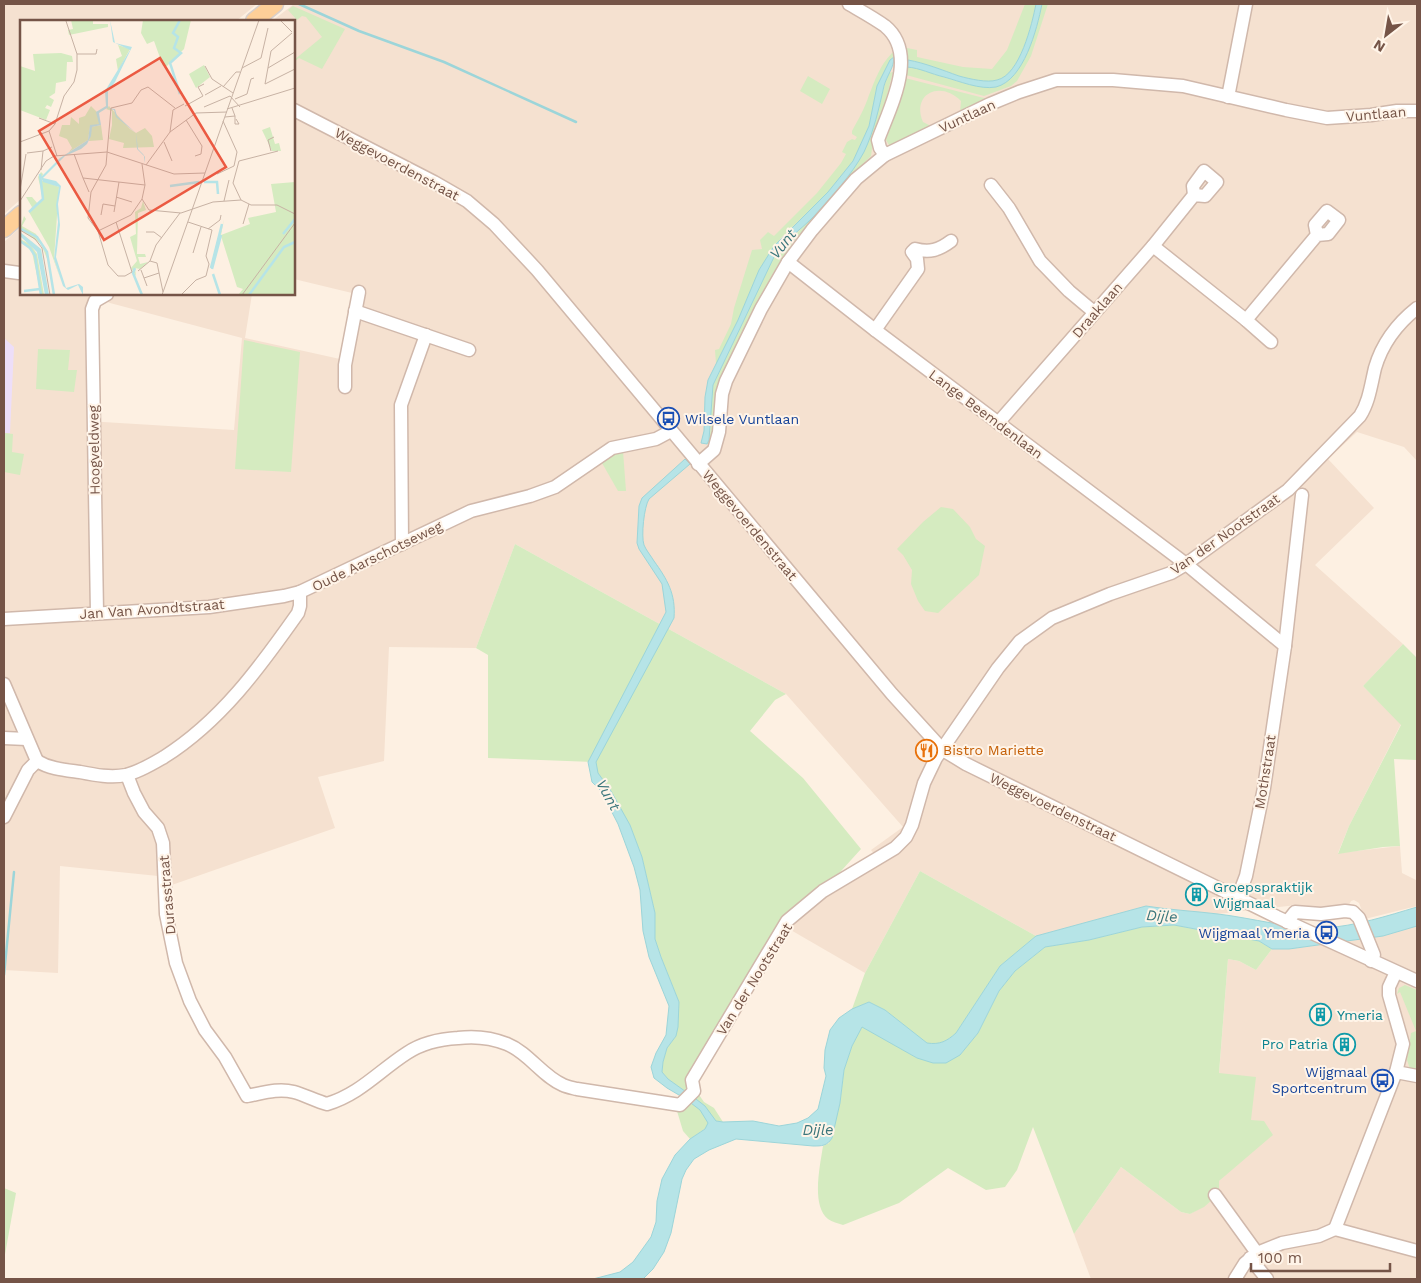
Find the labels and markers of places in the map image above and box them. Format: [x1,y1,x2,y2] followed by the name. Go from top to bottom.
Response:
[657,407,681,431] bus stop icon: Wilsele Vuntlaan
[685,411,799,427] place label: Wilsele Vuntlaan
[915,738,939,762] restaurant icon: Bistro Mariette
[943,742,1044,758] place label: Bistro Mariette
[1213,879,1313,911] place label: Groepspraktijk Wijgmaal
[1185,883,1209,907] building icon: Groepspraktijk Wijgmaal
[1314,921,1338,945] bus stop icon: Wijgmaal Ymeria
[1198,925,1310,941] place label: Wijgmaal Ymeria
[1309,1003,1333,1027] building icon: Ymeria
[1337,1007,1383,1023] place label: Ymeria
[1332,1032,1356,1056] building icon: Pro Patria
[1261,1036,1328,1052] place label: Pro Patria
[1272,1064,1368,1096] place label: Wijgmaal Sportcentrum
[1371,1068,1395,1092] bus stop icon: Wijgmaal Sportcentrum

